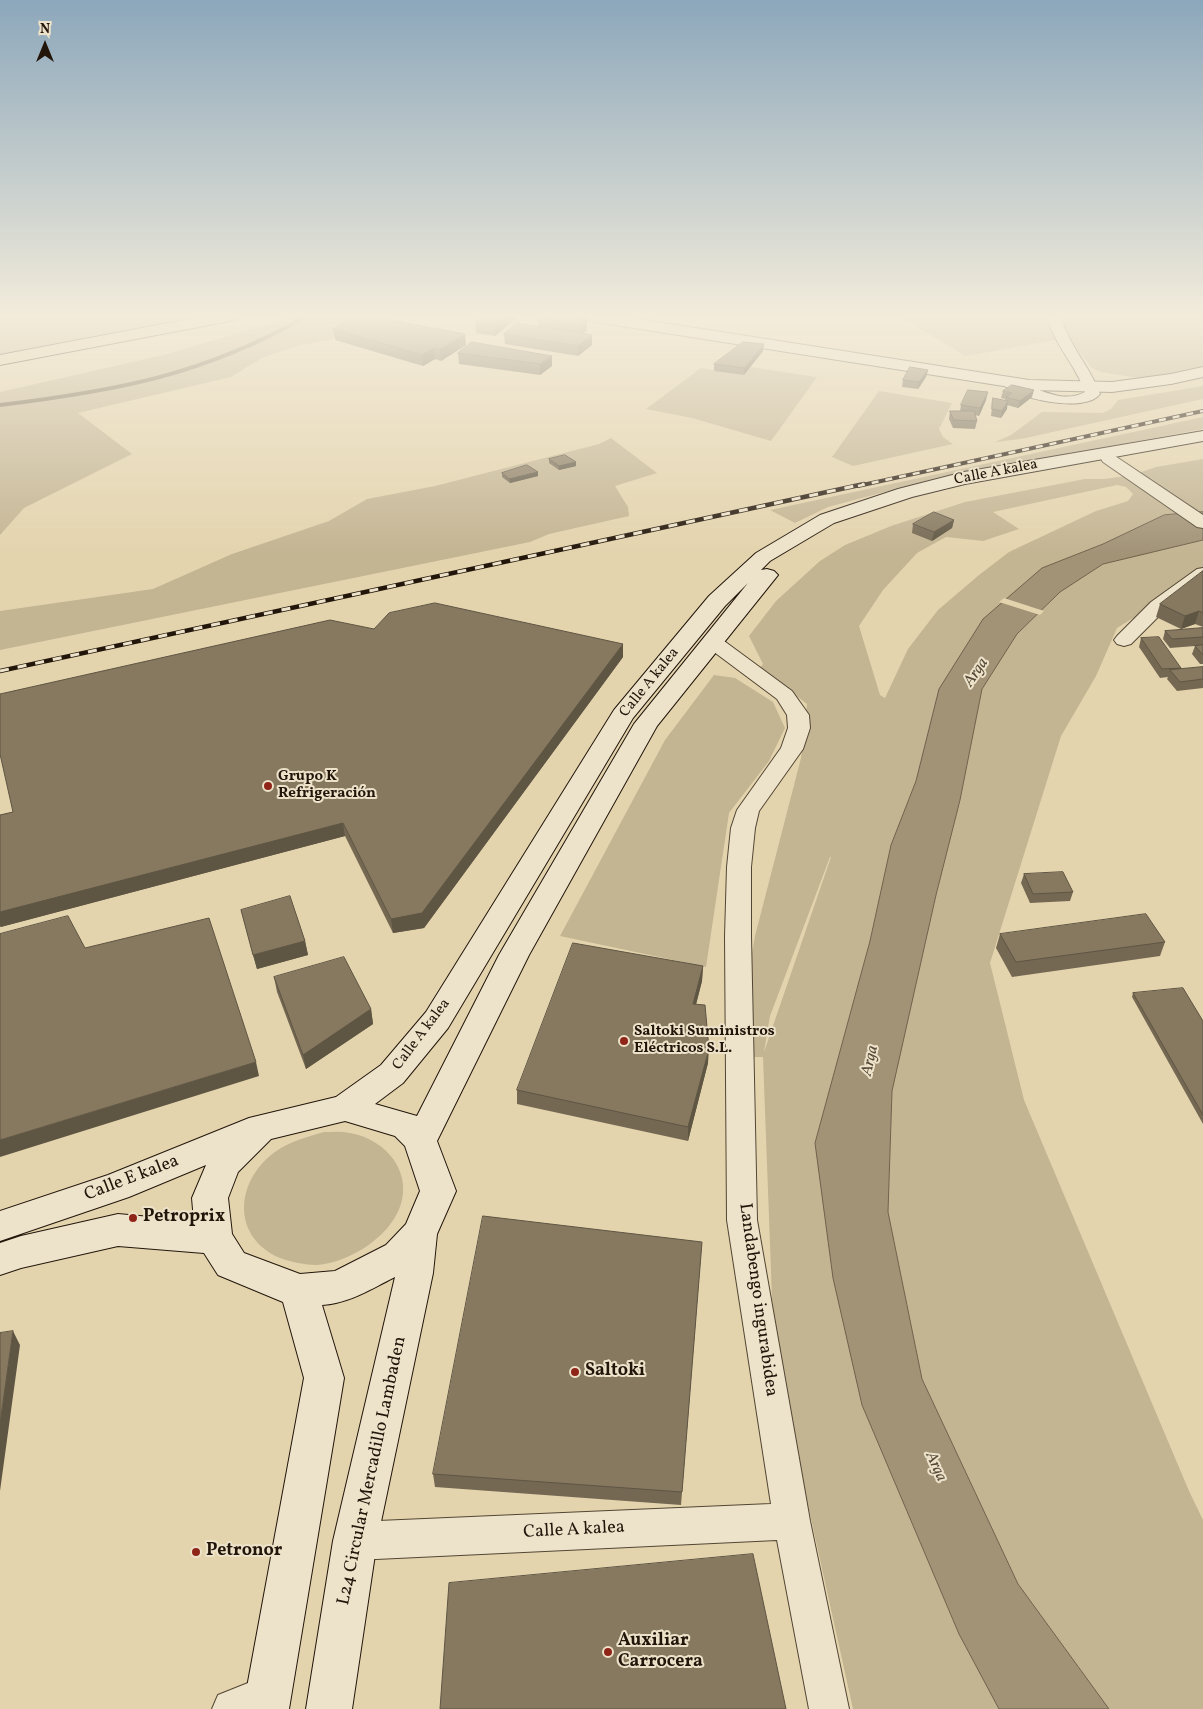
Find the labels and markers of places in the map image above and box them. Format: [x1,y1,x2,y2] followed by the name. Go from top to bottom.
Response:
[278,768,376,803] place label: Grupo K Refrigeración
[262,780,274,792] marker: Grupo K Refrigeración
[634,1023,775,1058] place label: Saltoki Suministros Eléctricos S.L.
[618,1035,630,1047] marker: Saltoki Suministros Eléctricos S.L.
[143,1207,225,1229] place label: Petroprix
[127,1212,139,1224] marker: Petroprix
[585,1361,645,1383] place label: Saltoki
[569,1366,581,1378] marker: Saltoki
[206,1541,282,1563] place label: Petronor
[190,1546,202,1558] marker: Petronor
[618,1631,703,1674] place label: Auxiliar Carrocera
[602,1646,614,1658] marker: Auxiliar Carrocera

